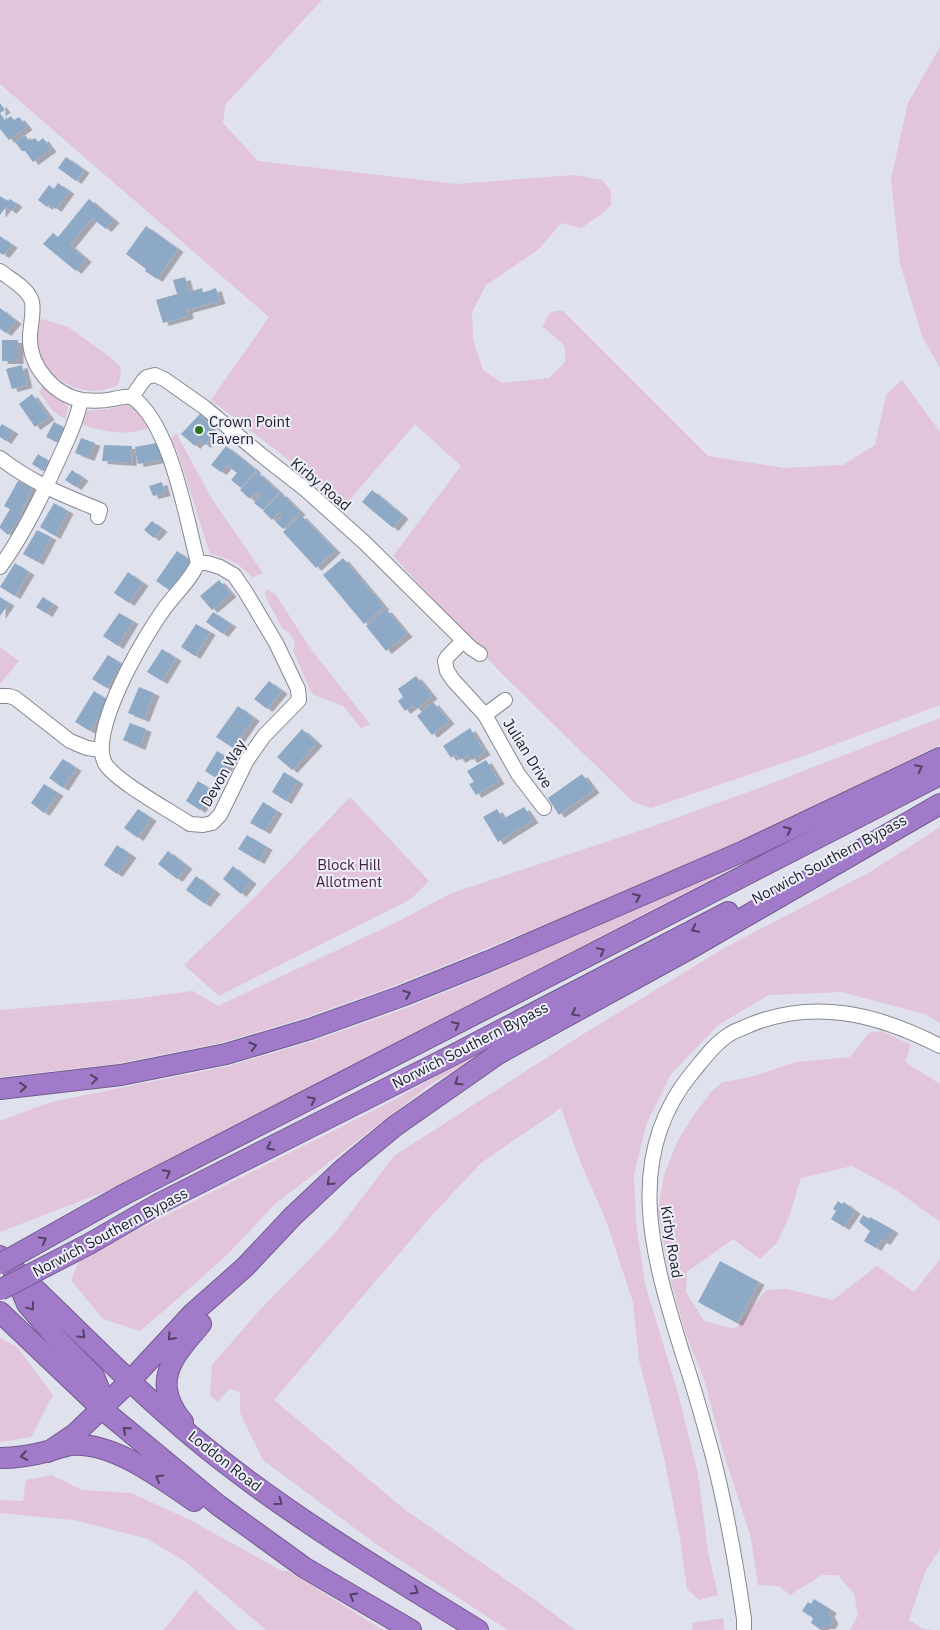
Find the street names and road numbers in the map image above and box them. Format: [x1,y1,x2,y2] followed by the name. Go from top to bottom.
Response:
[287,453,355,515] street label: Kirby Road
[499,715,557,791] street label: Julian Drive
[196,736,250,810] street label: Devon Way
[748,810,910,908] street label: Norwich Southern Bypass
[389,997,551,1093] street label: Norwich Southern Bypass
[29,1183,191,1281] street label: Norwich Southern Bypass
[657,1205,687,1279] street label: Kirby Road
[184,1426,266,1496] street label: Loddon Road

